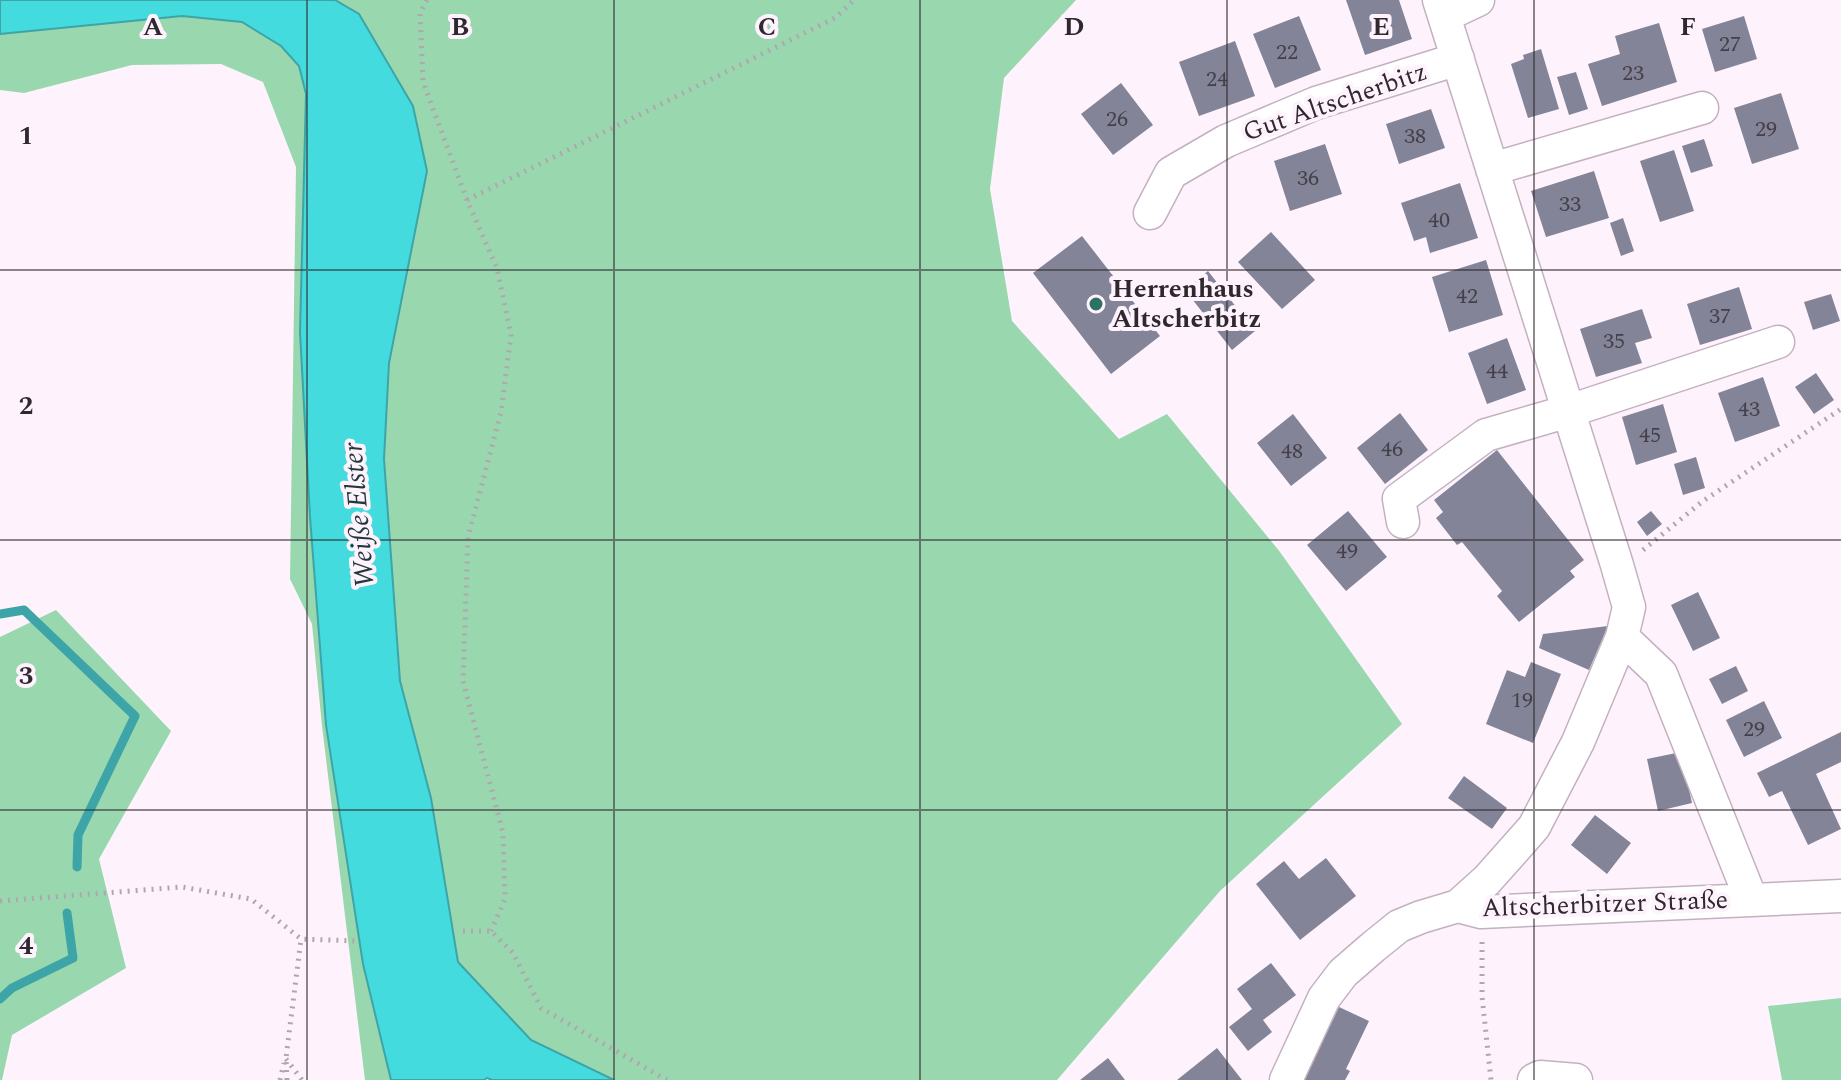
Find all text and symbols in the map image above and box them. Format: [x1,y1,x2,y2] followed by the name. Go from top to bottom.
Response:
[143,7,163,47] text: A
[451,7,469,47] text: B
[758,7,776,47] text: C
[1064,7,1084,47] text: D
[1372,7,1390,47] text: E
[1680,7,1696,47] text: F
[1719,28,1741,61] house number: 27
[1276,36,1298,69] house number: 22
[1237,52,1433,152] street label: Gut Altscherbitz
[1622,57,1644,90] house number: 23
[1206,63,1228,96] house number: 24
[1106,103,1128,136] house number: 26
[1755,113,1777,146] house number: 29
[19,116,33,156] text: 1
[1404,120,1426,153] house number: 38
[1297,162,1319,195] house number: 36
[1559,188,1581,221] house number: 33
[1428,204,1450,237] house number: 40
[1112,269,1261,339] place label: Herrenhaus Altscherbitz
[1456,280,1478,313] house number: 42
[1087,295,1105,313] marker: Herrenhaus Altscherbitz
[1709,300,1731,333] house number: 37
[1603,325,1625,358] house number: 35
[1486,355,1508,388] house number: 44
[19,386,33,426] text: 2
[1738,393,1760,426] house number: 43
[1639,419,1661,452] house number: 45
[1381,433,1403,466] house number: 46
[1281,435,1303,468] house number: 48
[331,440,387,589] water label: Weiße Elster
[1336,535,1358,568] house number: 49
[19,656,33,696] text: 3
[1511,684,1533,717] house number: 19
[1743,713,1765,746] house number: 29
[1481,880,1729,928] street label: Altscherbitzer Straße
[19,926,34,966] text: 4

